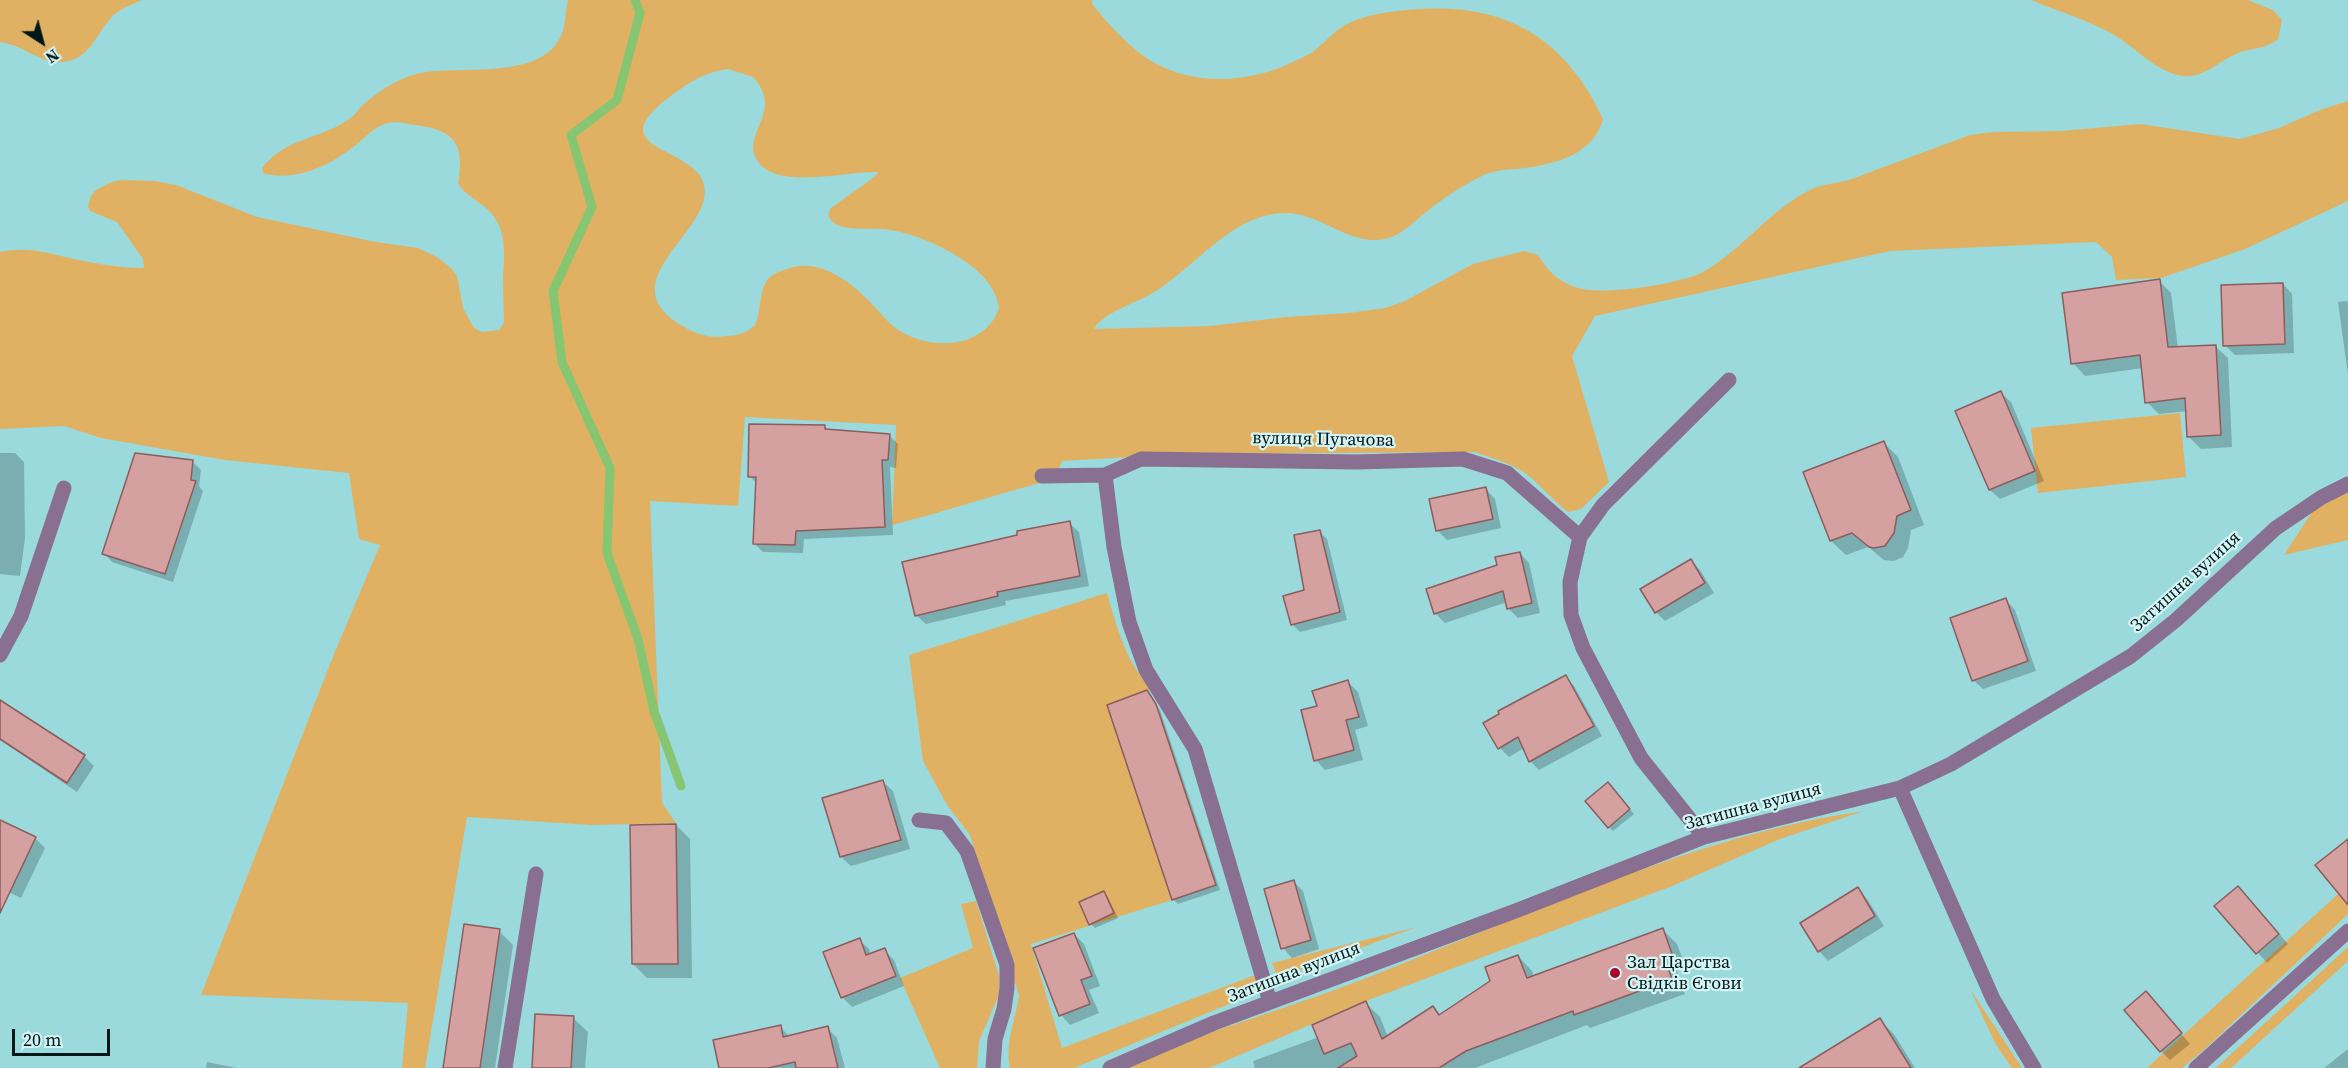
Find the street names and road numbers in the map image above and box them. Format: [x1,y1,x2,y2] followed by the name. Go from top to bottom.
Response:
[1252,428,1394,452] street label: вулиця Пугачова
[2127,527,2245,637] street label: Затишна вулиця
[1682,778,1824,836] street label: Затишна вулиця
[1225,938,1363,1008] street label: Затишна вулиця

